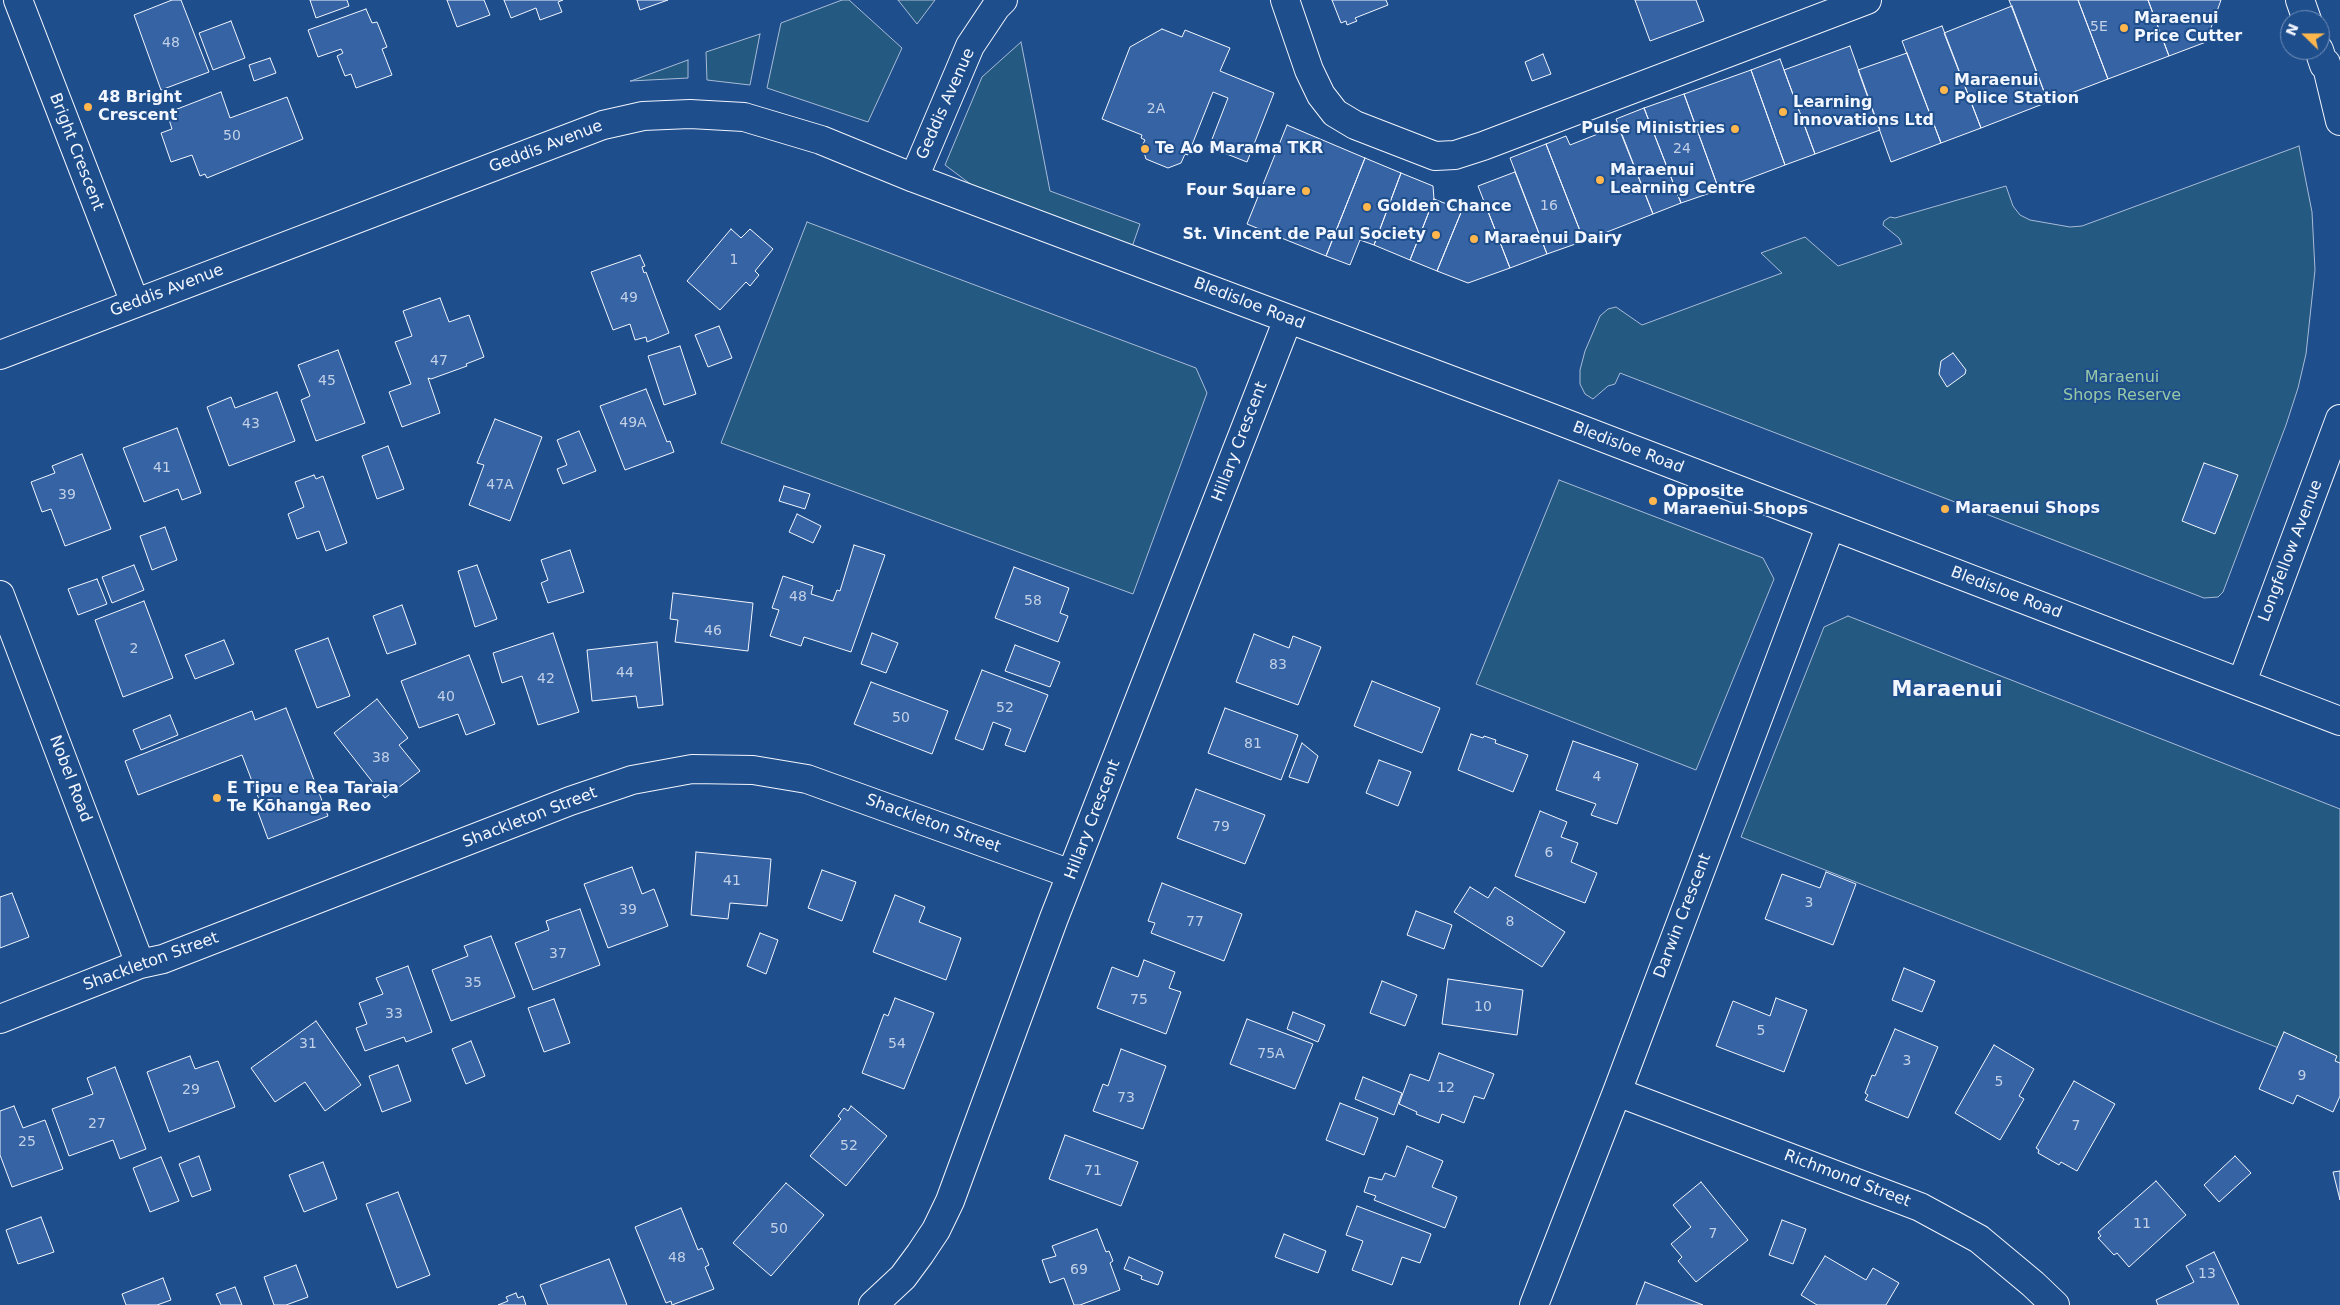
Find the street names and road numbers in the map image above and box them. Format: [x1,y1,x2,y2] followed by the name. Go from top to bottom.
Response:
[913,45,979,163] street label: Geddis Avenue
[45,91,107,213] street label: Bright Crescent
[487,117,605,177] street label: Geddis Avenue
[108,261,226,321] street label: Geddis Avenue
[1191,274,1307,334] street label: Bledisloe Road
[1208,379,1272,505] street label: Hillary Crescent
[1570,418,1686,478] street label: Bledisloe Road
[2255,477,2327,625] street label: Longfellow Avenue
[1948,563,2064,623] street label: Bledisloe Road
[45,733,95,825] street label: Nobel Road
[1061,757,1125,883] street label: Hillary Crescent
[460,784,600,852] street label: Shackleton Street
[863,791,1003,857] street label: Shackleton Street
[1650,851,1716,981] street label: Darwin Crescent
[81,929,221,995] street label: Shackleton Street
[1781,1146,1913,1212] street label: Richmond Street

